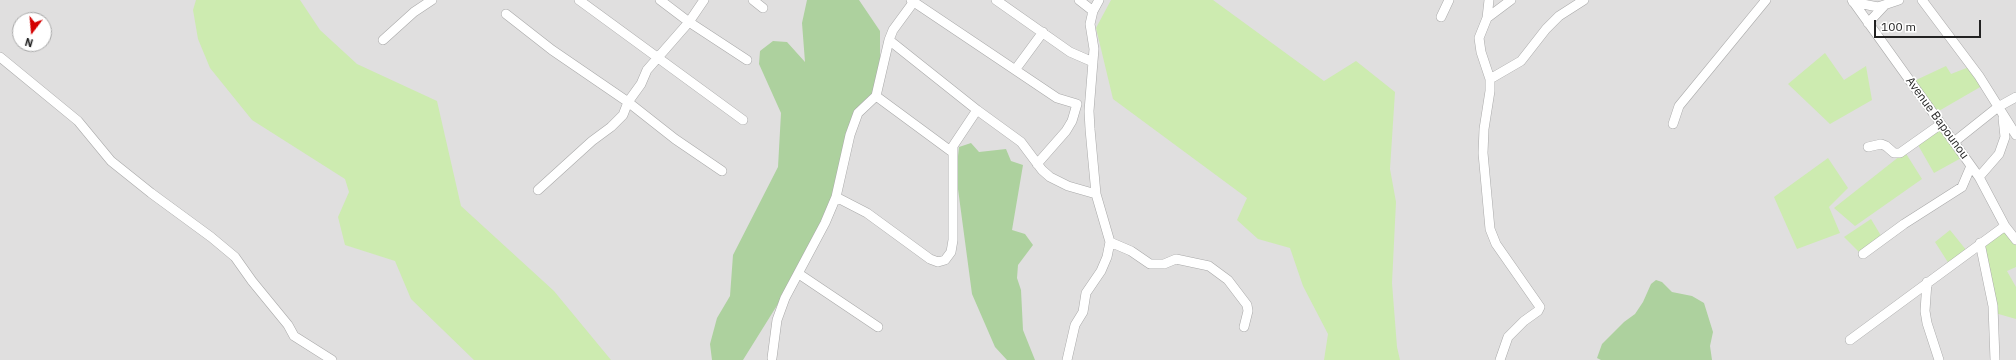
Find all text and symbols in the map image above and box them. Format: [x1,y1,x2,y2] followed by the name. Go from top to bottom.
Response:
[12,12,52,52] north arrow
[1876,12,1983,38] scale bar
[1881,19,1916,34] text: 100 m
[23,35,35,50] text: N
[1902,74,1972,162] street label: Avenue Bapounou

